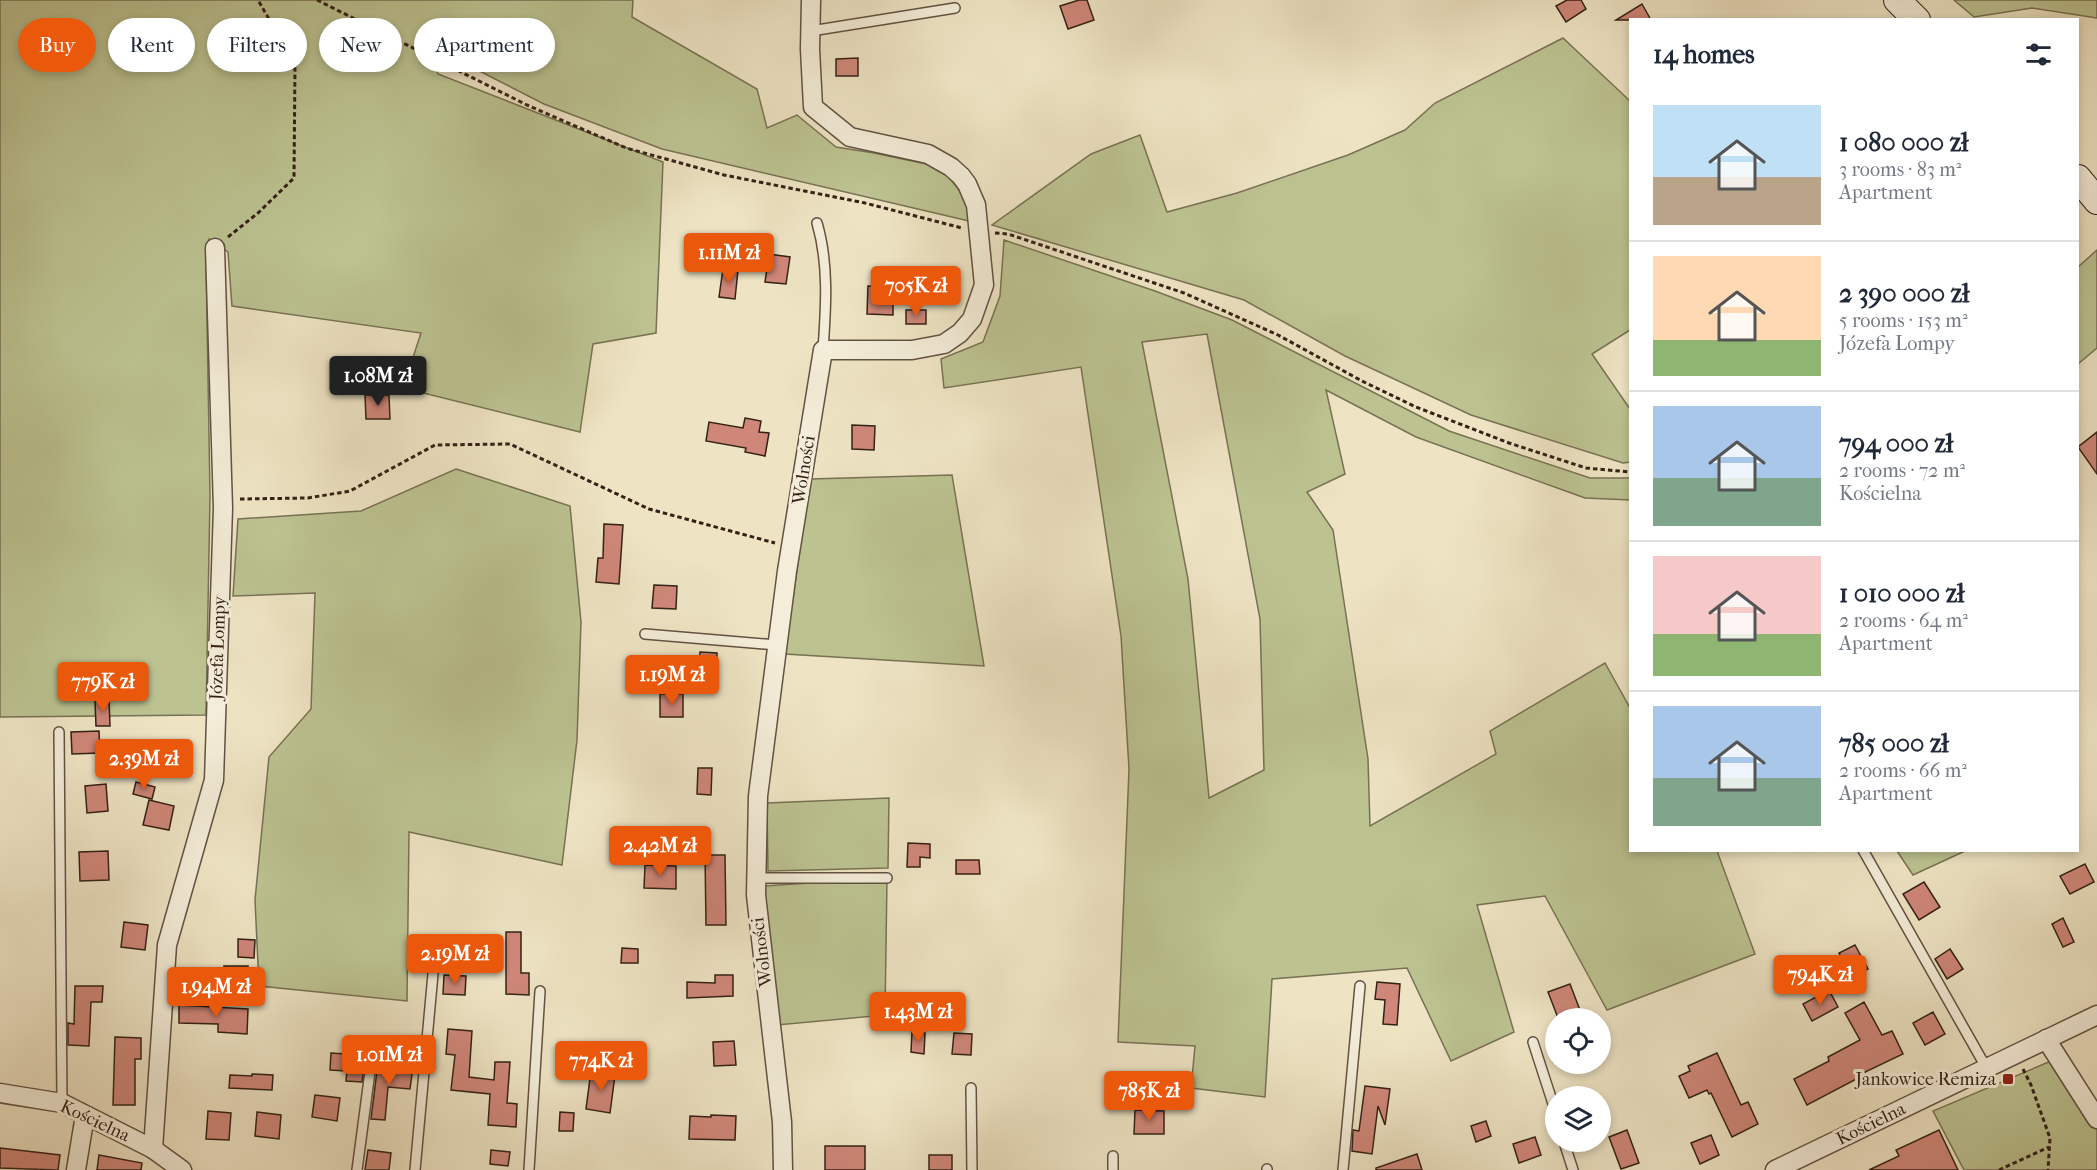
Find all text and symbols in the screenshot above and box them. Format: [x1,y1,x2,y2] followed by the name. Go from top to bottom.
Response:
[18,18,96,72] chip: Buy
[108,18,195,72] chip: Rent
[207,18,307,72] chip: Filters
[319,18,402,72] chip: New
[414,18,555,72] chip: Apartment
[2022,38,2055,71] icon: filters
[1653,39,1755,70] text: 14 homes
[1839,127,1969,158] text: 1 080 000 zł
[1701,129,1773,201] icon: home
[1839,158,1962,181] text: 3 rooms · 83 m²
[1839,181,1933,204] text: Apartment
[667,233,791,284] pin: 1.11M zł
[698,241,760,264] text: 1.11M zł
[861,266,971,317] pin: 705K zł
[885,274,947,297] text: 705K zł
[1839,278,1969,309] text: 2 390 000 zł
[1701,280,1773,352] icon: home
[1839,309,1968,332] text: 5 rooms · 153 m²
[1839,332,1955,355] text: Józefa Lompy
[316,356,440,407] pin: 1.08M zł
[343,364,413,387] text: 1.08M zł
[1839,428,1953,459] text: 794 000 zł
[1701,430,1773,502] icon: home
[788,433,820,507] street label: Wolności
[1839,459,1965,482] text: 2 rooms · 72 m²
[1839,482,1922,505] text: Kościelna
[1839,578,1964,609] text: 1 010 000 zł
[1701,580,1773,652] icon: home
[206,594,230,703] street label: Józefa Lompy
[1839,609,1968,632] text: 2 rooms · 64 m²
[1839,632,1933,655] text: Apartment
[610,655,734,706] pin: 1.19M zł
[48,662,158,713] pin: 779K zł
[639,663,705,686] text: 1.19M zł
[72,670,135,693] text: 779K zł
[1839,728,1949,759] text: 785 000 zł
[1701,730,1773,802] icon: home
[82,739,206,790] pin: 2.39M zł
[109,747,179,770] text: 2.39M zł
[1839,759,1967,782] text: 2 rooms · 66 m²
[1839,782,1933,805] text: Apartment
[598,826,722,877] pin: 2.42M zł
[623,834,697,857] text: 2.42M zł
[747,915,777,989] street label: Wolności
[393,934,517,985] pin: 2.19M zł
[421,942,489,965] text: 2.19M zł
[1765,955,1875,1006] pin: 794K zł
[1788,963,1852,986] text: 794K zł
[154,967,278,1018] pin: 1.94M zł
[181,975,251,998] text: 1.94M zł
[856,992,980,1043] pin: 1.43M zł
[884,1000,952,1023] text: 1.43M zł
[1545,1008,1611,1152] map controls
[1545,1008,1611,1074] button: locate
[327,1035,451,1086] pin: 1.01M zł
[546,1041,656,1092] pin: 774K zł
[356,1043,422,1066] text: 1.01M zł
[569,1049,633,1072] text: 774K zł
[1854,1069,1997,1090] place label: Jankowice Remiza
[1094,1071,1204,1122] pin: 785K zł
[2001,1072,2015,1086] marker: Jankowice Remiza
[1118,1079,1180,1102] text: 785K zł
[1545,1086,1611,1152] button: layers
[57,1096,134,1146] street label: Kościelna
[1833,1098,1910,1150] street label: Kościelna

